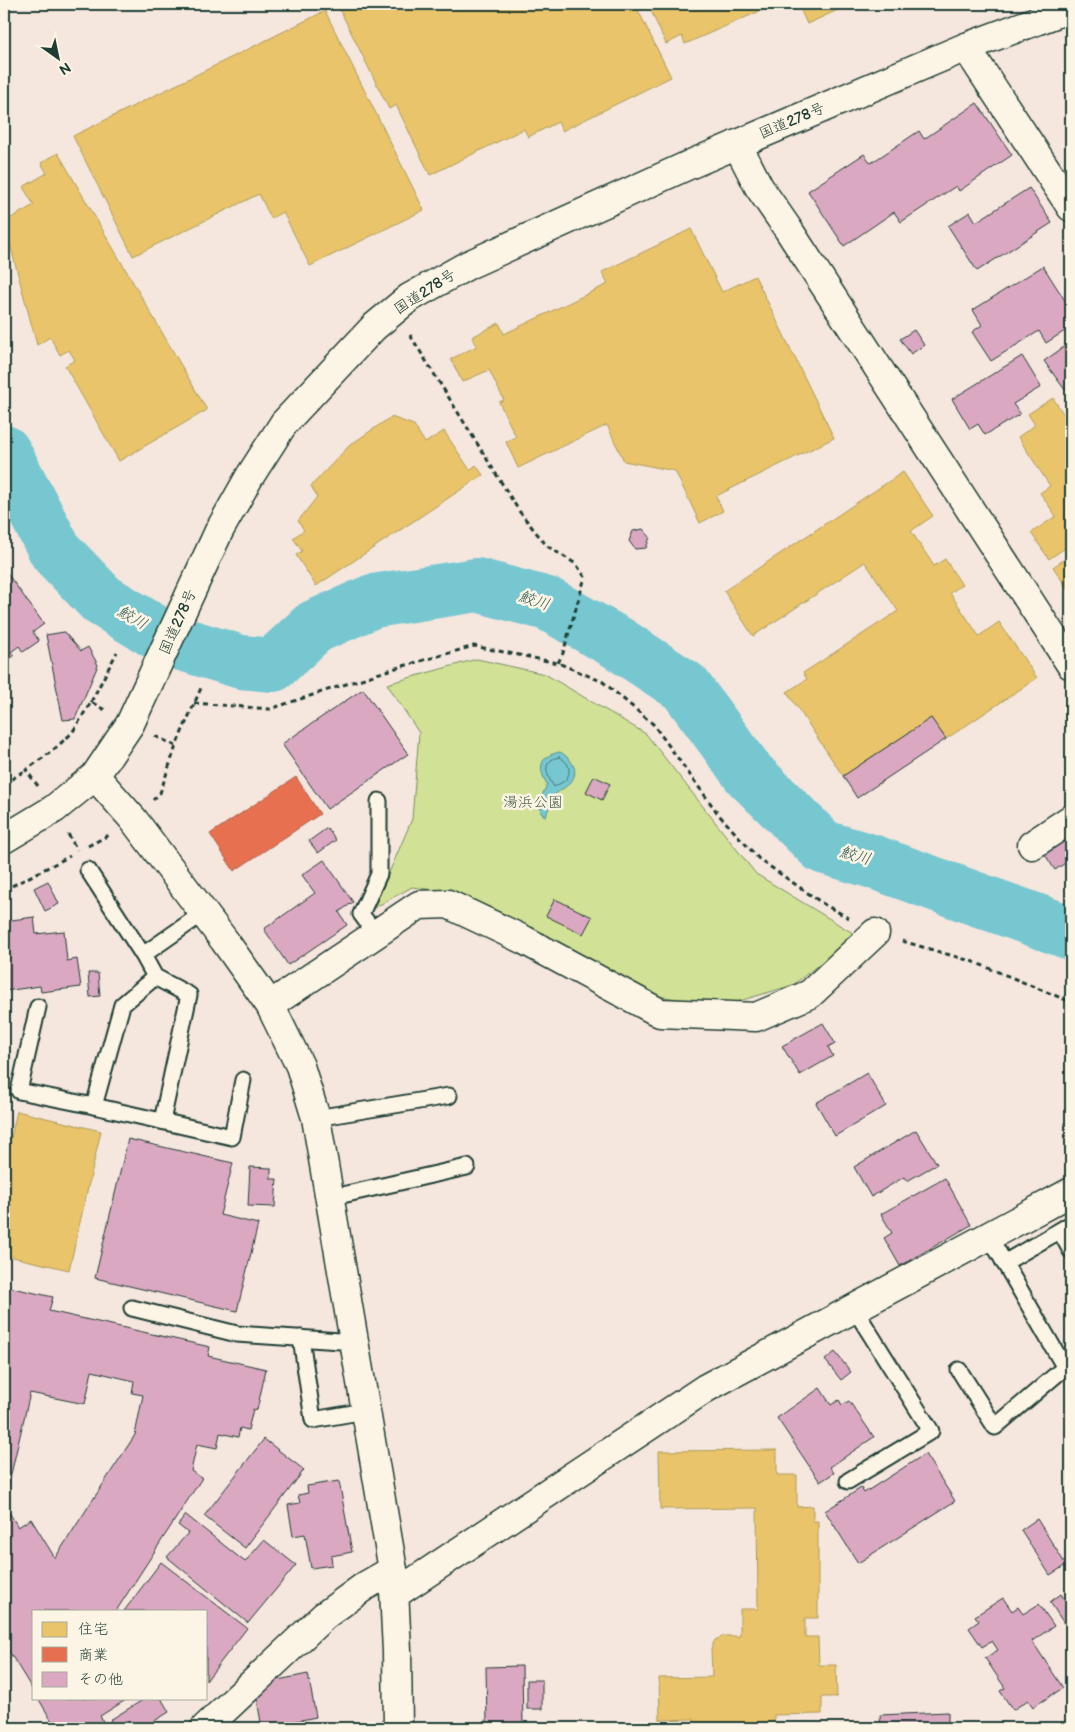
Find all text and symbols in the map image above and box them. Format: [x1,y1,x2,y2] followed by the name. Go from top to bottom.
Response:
[32,32,82,82] north arrow
[56,58,74,78] text: N
[756,99,828,143] street label: 国道278号
[390,265,460,319] street label: 国道278号
[155,586,201,658] street label: 国道278号
[516,587,552,615] water label: 鮫川
[113,602,151,634] water label: 鮫川
[503,793,563,812] park label: 湯浜公園
[837,842,873,870] water label: 鮫川
[32,1610,208,1700] legend
[78,1620,108,1639] text: 住宅
[78,1646,108,1665] text: 商業
[78,1670,123,1689] text: その他

